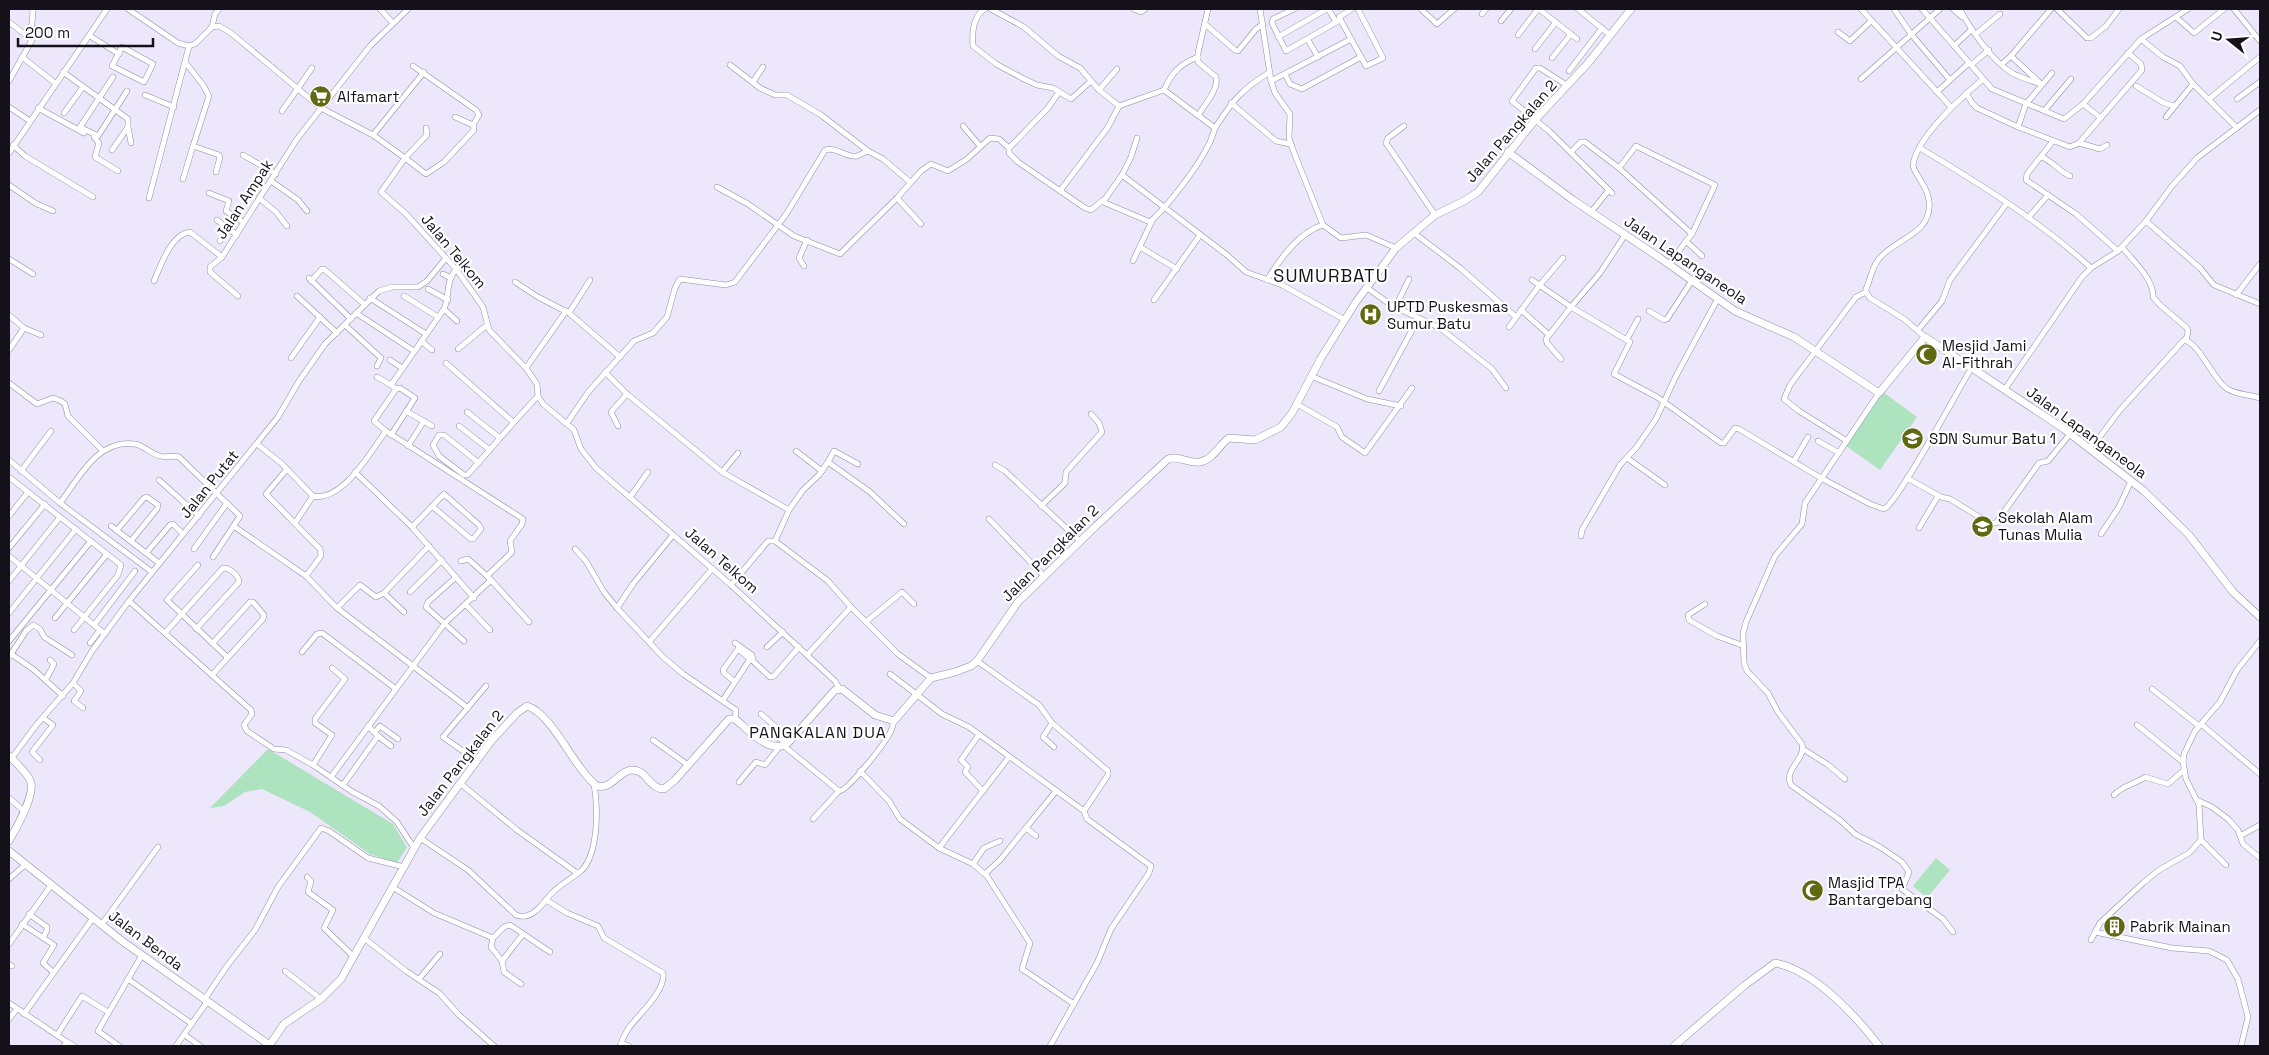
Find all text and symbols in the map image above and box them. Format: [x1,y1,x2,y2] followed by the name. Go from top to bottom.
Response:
[18,15,152,47] scale bar
[2204,15,2254,65] north arrow
[25,23,70,42] text: 200 m
[2207,29,2227,43] text: U
[1461,76,1561,186] street label: Jalan Pangkalan 2
[309,84,333,108] supermarket icon: Alfamart
[337,87,399,106] place label: Alfamart
[211,156,277,242] street label: Jalan Ampak
[417,210,491,292] street label: Jalan Telkom
[1621,212,1752,309] street label: Jalan Lapanganeola
[1273,264,1389,287] district label: SUMURBATU
[1387,297,1509,333] place label: UPTD Puskesmas Sumur Batu
[1359,303,1383,327] hospital icon: UPTD Puskesmas Sumur Batu
[1942,336,2026,372] place label: Mesjid Jami Al-Fithrah
[1914,342,1938,366] mosque icon: Mesjid Jami Al-Fithrah
[2023,382,2151,482] street label: Jalan Lapanganeola
[1901,426,1925,450] school or university icon: SDN Sumur Batu 1
[1929,429,2056,448] place label: SDN Sumur Batu 1
[176,446,242,522] street label: Jalan Putat
[997,500,1103,606] street label: Jalan Pangkalan 2
[1998,508,2093,544] place label: Sekolah Alam Tunas Mulia
[1970,514,1994,538] school or university icon: Sekolah Alam Tunas Mulia
[681,523,763,597] street label: Jalan Telkom
[413,706,507,820] street label: Jalan Pangkalan 2
[749,722,887,743] district label: PANGKALAN DUA
[1828,873,1932,909] place label: Masjid TPA Bantargebang
[1800,879,1824,903] mosque icon: Masjid TPA Bantargebang
[105,906,187,975] street label: Jalan Benda
[2102,914,2126,938] building icon: Pabrik Mainan
[2130,917,2231,936] place label: Pabrik Mainan

